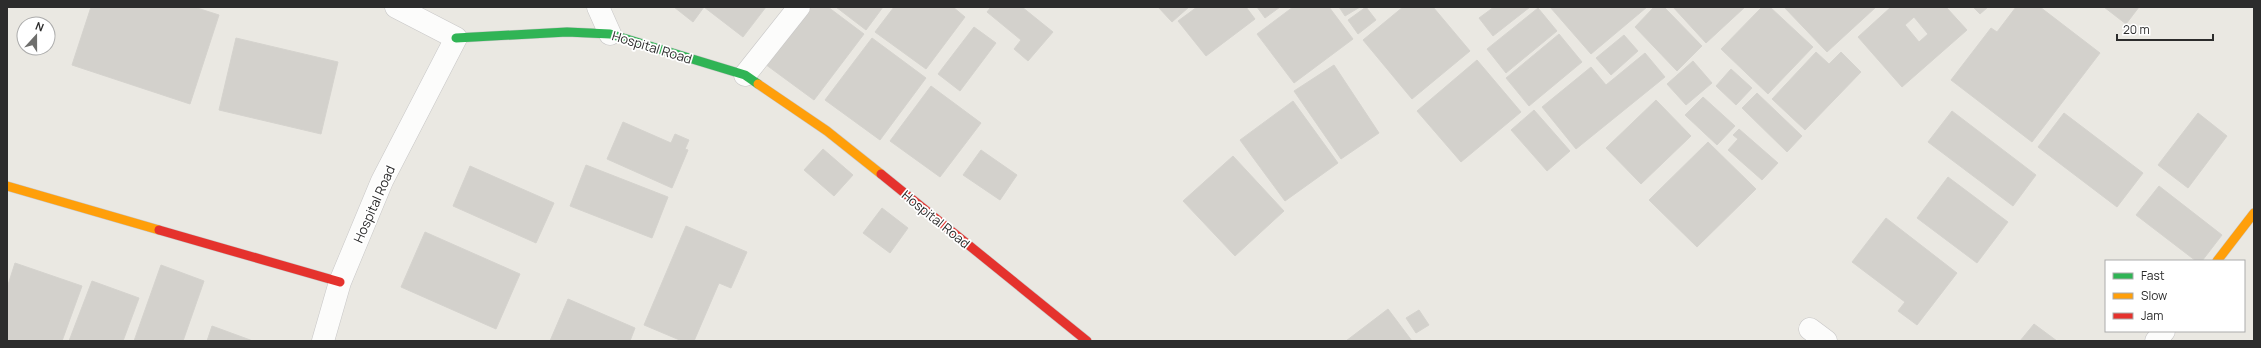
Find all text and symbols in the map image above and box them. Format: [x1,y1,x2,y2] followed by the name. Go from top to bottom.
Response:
[16,16,56,56] north arrow
[2117,16,2213,42] scale bar
[33,18,46,35] text: N
[2123,21,2150,38] text: 20 m
[610,26,694,68] street label: Hospital Road
[349,162,399,246] street label: Hospital Road
[898,186,974,252] street label: Hospital Road
[2105,260,2245,332] legend
[2141,267,2165,284] text: Fast
[2141,287,2167,304] text: Slow
[2141,307,2163,324] text: Jam

